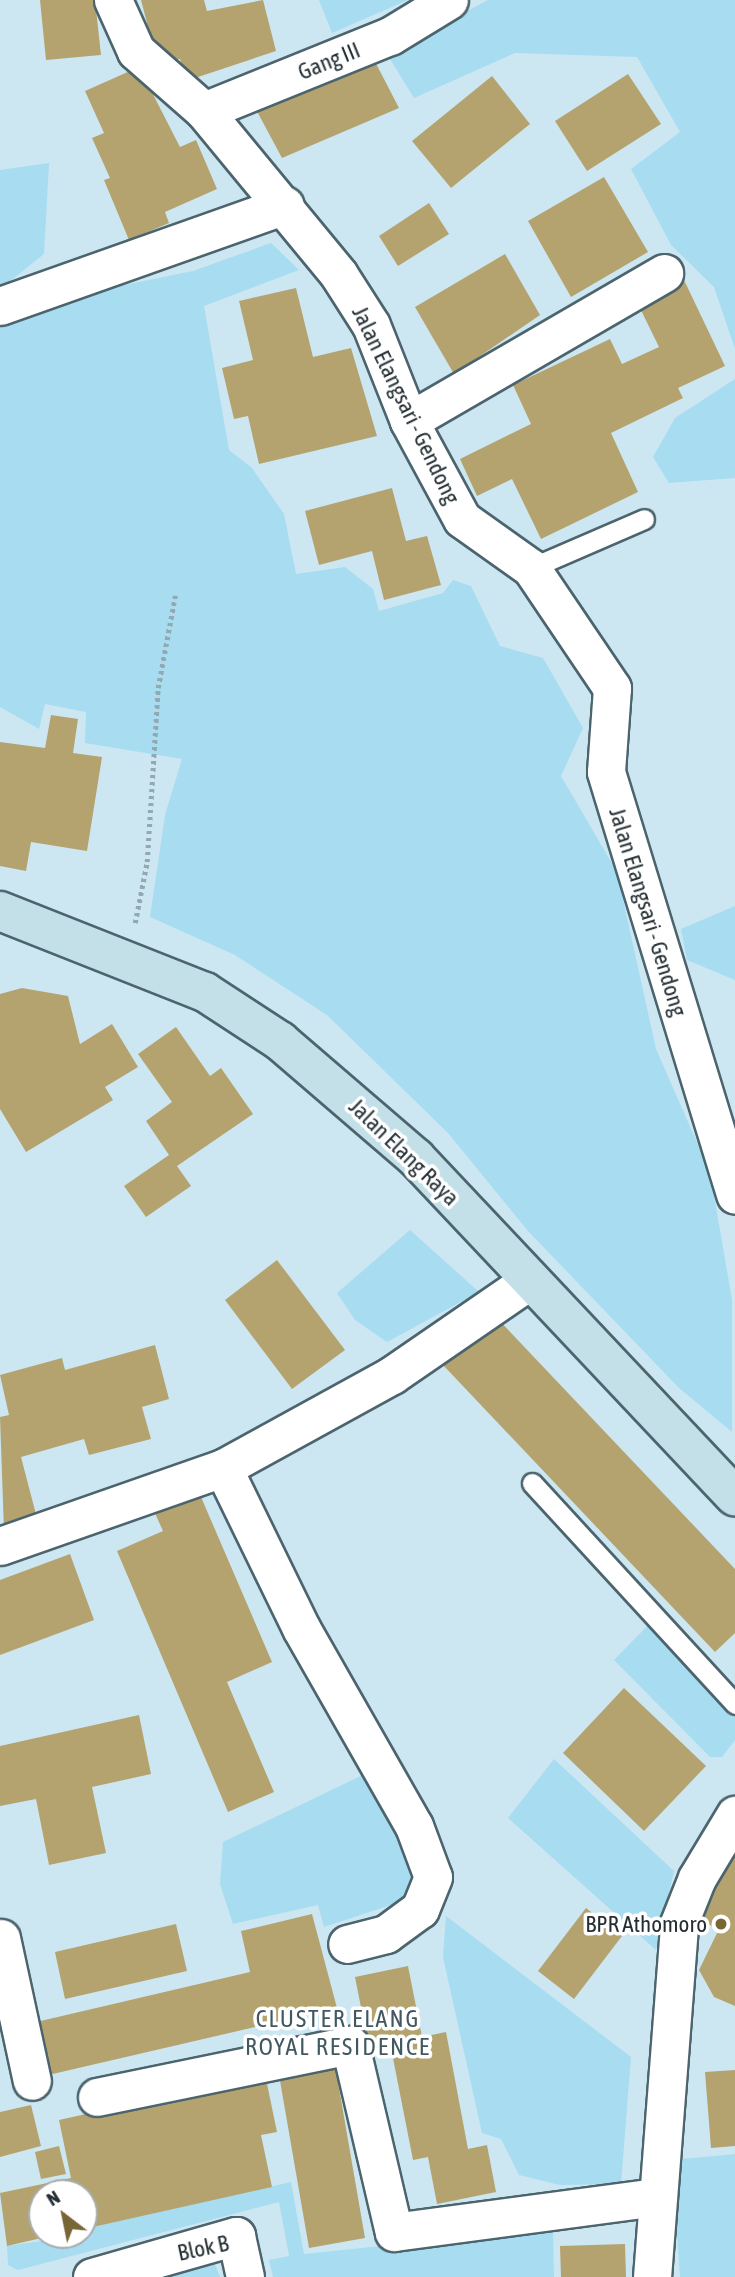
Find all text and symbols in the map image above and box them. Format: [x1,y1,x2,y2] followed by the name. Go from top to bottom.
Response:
[294,36,364,86] street label: Gang III
[346,302,466,508] street label: Jalan Elangsari - Gendong
[603,805,693,1019] street label: Jalan Elangsari - Gendong
[343,1093,465,1211] street label: Jalan Elang Raya
[585,1910,707,1938] place label: BPR Athomoro
[713,1916,729,1932] marker: BPR Athomoro
[247,2005,429,2061] district label: CLUSTER ELANG ROYAL RESIDENCE
[28,2179,98,2249] north arrow
[42,2186,64,2210] text: N
[175,2229,231,2267] street label: Blok B

